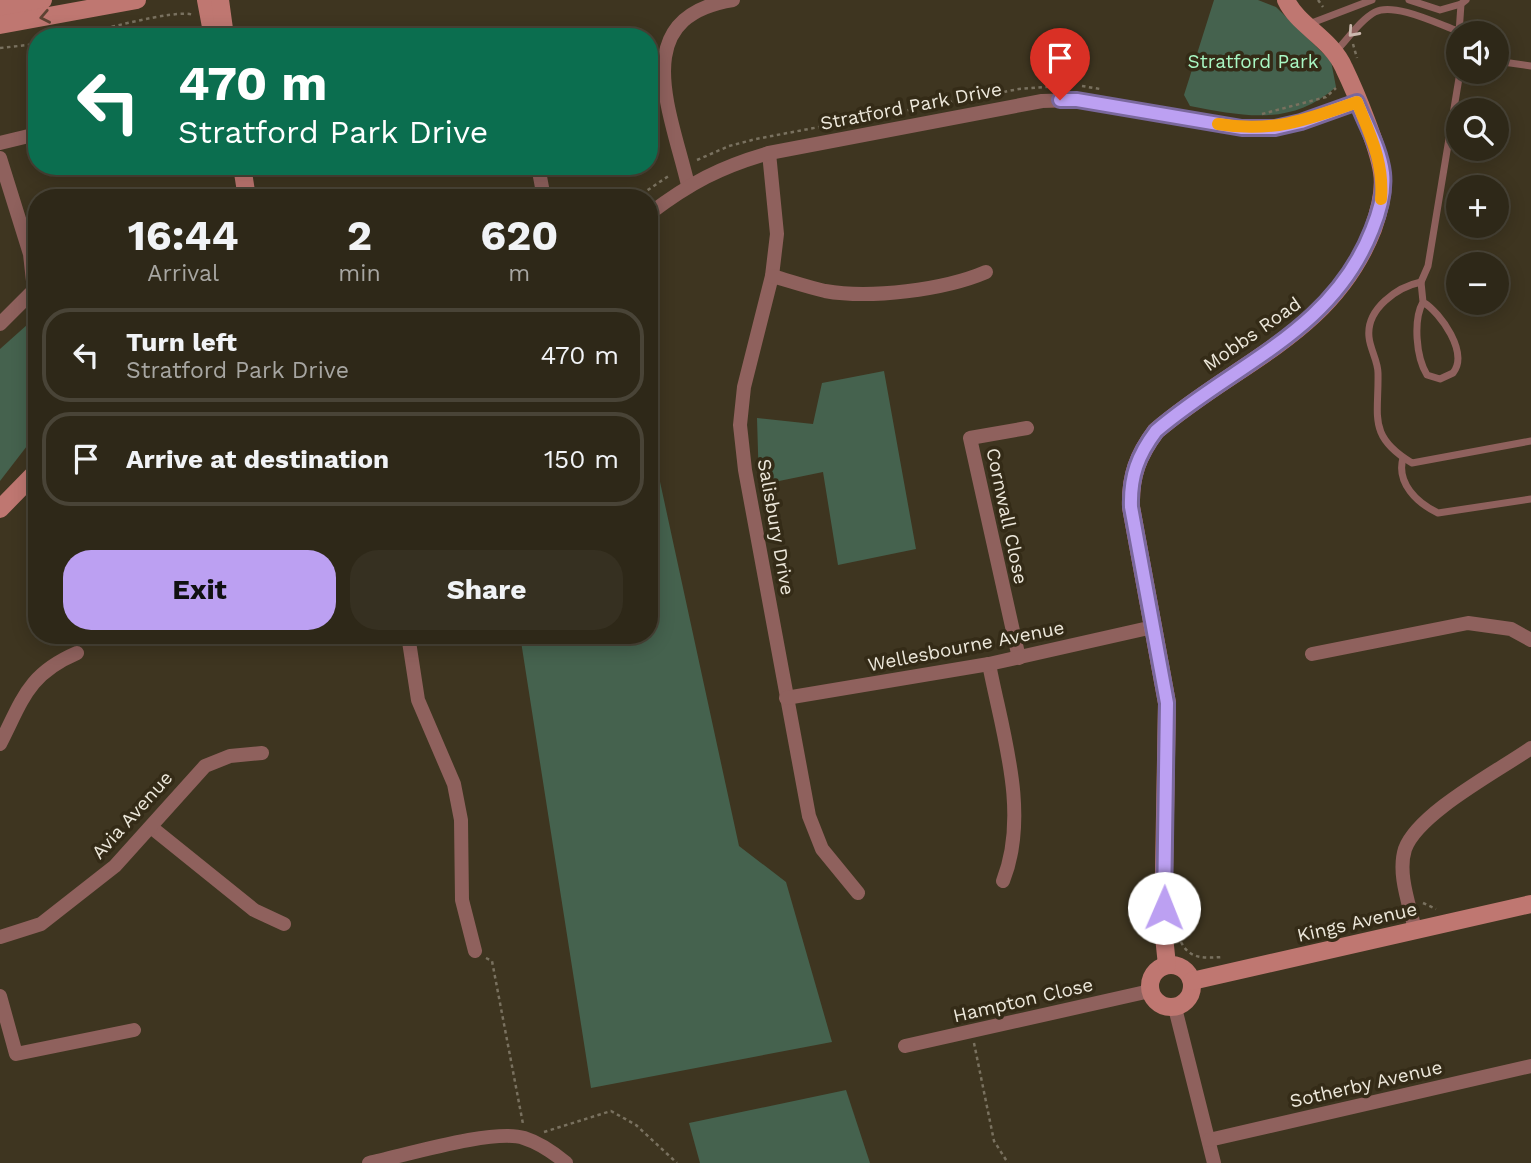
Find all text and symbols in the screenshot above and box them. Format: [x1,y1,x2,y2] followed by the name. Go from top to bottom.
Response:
[39,9,51,24] one-way arrow
[1446,21,1509,315] map controls
[1446,21,1509,84] button: sound
[1349,24,1362,37] one-way arrow
[1030,28,1090,100] pin
[1041,39,1079,77] icon: arrive
[1188,50,1319,73] park label: Stratford Park
[178,54,327,112] text: 470 m
[63,56,154,147] icon: left
[818,77,1004,135] street label: Stratford Park Drive
[1446,98,1509,161] button: search
[178,113,488,151] text: Stratford Park Drive
[1446,175,1509,238] button: +
[128,211,239,260] text: 16:44
[347,211,372,260] text: 2
[480,211,558,260] text: 620
[1446,252,1509,315] button: −
[147,260,219,287] text: Arrival
[338,260,381,287] text: min
[508,260,530,287] text: m
[1199,292,1305,376] street label: Mobbs Road
[126,327,237,357] text: Turn left
[67,336,105,374] icon: left
[541,340,619,370] text: 470 m
[126,357,349,384] text: Stratford Park Drive
[67,440,105,478] icon: arrive
[126,444,389,474] text: Arrive at destination
[544,444,619,474] text: 150 m
[981,446,1033,586] street label: Cornwall Close
[753,457,799,597] street label: Salisbury Drive
[63,550,336,630] button: Exit
[350,550,623,630] button: Share
[866,616,1066,676] street label: Wellesbourne Avenue
[87,766,177,864] street label: Avia Avenue
[1127,871,1201,945] position arrow
[1295,897,1419,947] street label: Kings Avenue
[951,973,1095,1027] street label: Hampton Close
[1288,1055,1444,1113] street label: Sotherby Avenue

